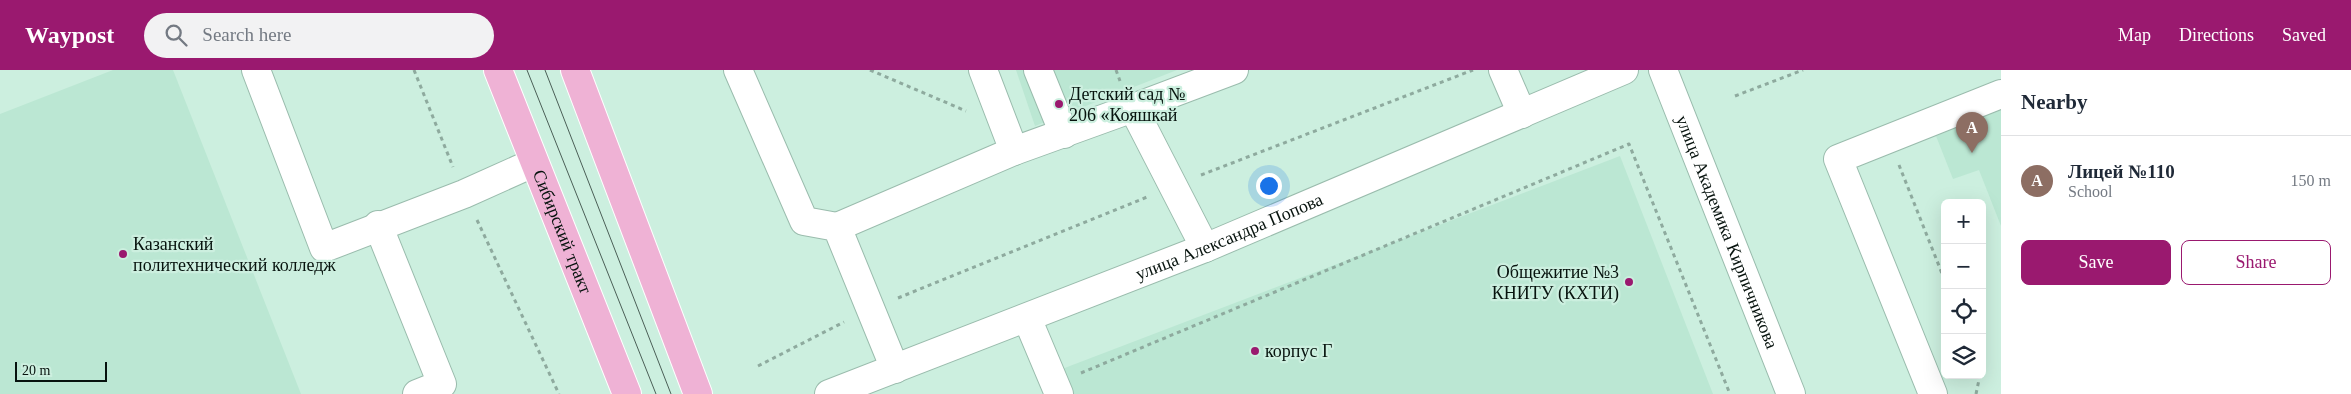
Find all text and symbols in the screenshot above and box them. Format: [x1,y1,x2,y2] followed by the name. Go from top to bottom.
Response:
[144,13,494,58] search box
[162,21,190,49] icon: search
[25,22,114,48] text: Waypost
[202,24,292,45] text: Search here
[2118,25,2151,45] text: Map
[2179,25,2254,45] text: Directions
[2282,25,2326,45] text: Saved
[1069,84,1185,125] place label: Детский сад № 206 «Кояшкай
[2021,90,2088,114] text: Nearby
[1053,98,1065,110] marker: Детский сад № 206 «Кояшкай
[1672,112,1782,351] street label: улица Академика Кирпичникова
[1956,112,1988,153] pin: A
[2068,161,2175,182] text: Лицей №110
[529,167,596,297] street label: Сибирский тракт
[2031,172,2043,189] text: A
[2291,172,2331,189] text: 150 m
[1256,173,1282,199] your location
[2068,183,2112,200] text: School
[1133,189,1326,284] street label: улица Александра Попова
[1941,199,1986,379] map controls
[1941,199,1986,244] button: +
[133,234,336,275] place label: Казанский политехнический колледж
[2021,240,2171,285] button: Save
[2181,240,2331,285] button: Share
[1941,244,1986,289] button: −
[117,248,129,260] marker: Казанский политехнический колледж
[1492,262,1619,304] place label: Общежитие №3 КНИТУ (КХТИ)
[1623,276,1635,288] marker: Общежитие №3 КНИТУ (КХТИ)
[1941,289,1986,334] button: locate
[1941,334,1986,379] button: layers
[1265,341,1332,361] place label: корпус Г
[1249,345,1261,357] marker: корпус Г
[15,359,108,382] scale bar
[22,363,50,378] text: 20 m

